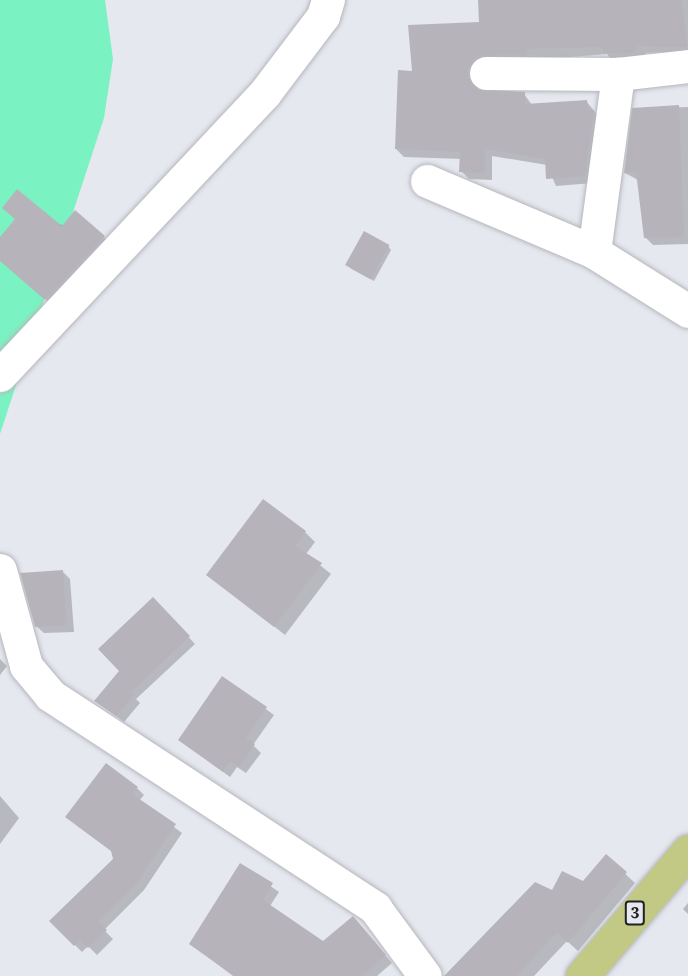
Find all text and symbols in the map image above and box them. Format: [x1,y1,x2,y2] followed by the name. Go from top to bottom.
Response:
[624,901,646,925] road number: 3

